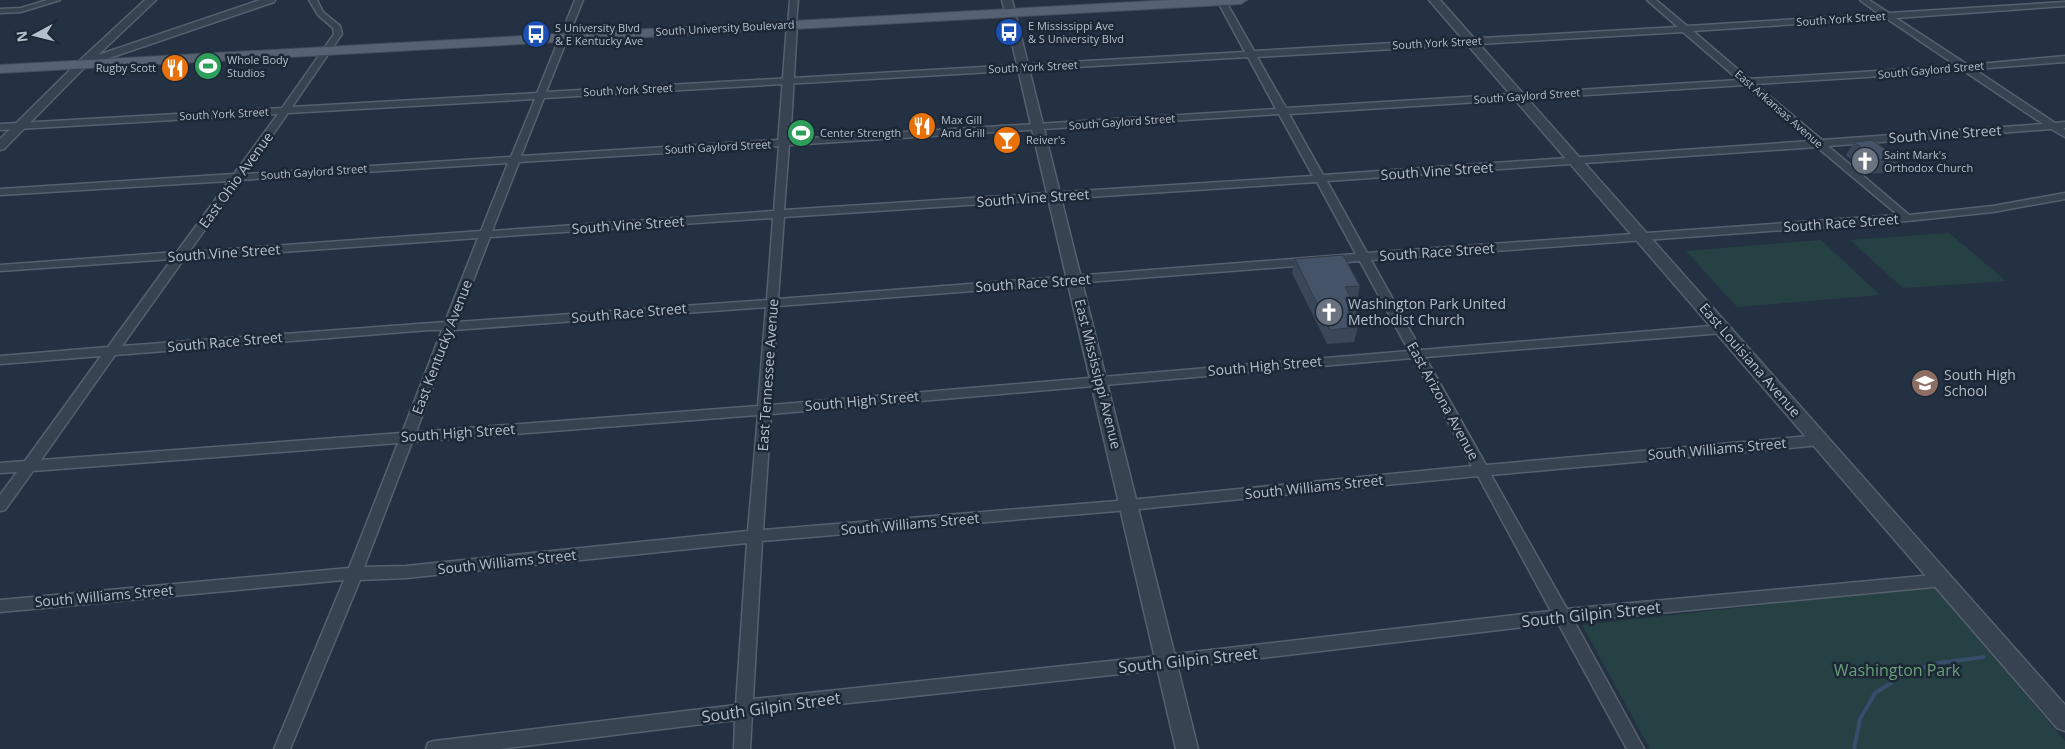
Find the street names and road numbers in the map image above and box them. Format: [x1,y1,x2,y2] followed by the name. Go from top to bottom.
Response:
[1796,8,1886,29] street label: South York Street
[655,16,795,39] street label: South University Boulevard
[1392,33,1482,52] street label: South York Street
[988,57,1078,76] street label: South York Street
[1877,57,1985,82] street label: South Gaylord Street
[1732,66,1827,151] street label: East Arkansas Avenue
[583,80,673,99] street label: South York Street
[1473,84,1581,107] street label: South Gaylord Street
[179,104,269,123] street label: South York Street
[1068,110,1176,133] street label: South Gaylord Street
[1888,120,2002,147] street label: South Vine Street
[194,128,277,232] street label: East Ohio Avenue
[664,136,772,157] street label: South Gaylord Street
[1380,157,1494,184] street label: South Vine Street
[260,160,368,183] street label: South Gaylord Street
[976,184,1090,211] street label: South Vine Street
[1783,209,1899,236] street label: South Race Street
[571,211,685,238] street label: South Vine Street
[1379,238,1495,265] street label: South Race Street
[167,239,281,266] street label: South Vine Street
[975,269,1091,296] street label: South Race Street
[407,277,476,417] street label: East Kentucky Avenue
[1071,297,1126,451] street label: East Mississippi Avenue
[571,298,687,327] street label: South Race Street
[753,298,782,452] street label: East Tennessee Avenue
[1695,299,1805,421] street label: East Louisiana Avenue
[167,327,283,356] street label: South Race Street
[1403,338,1484,464] street label: East Arizona Avenue
[1207,351,1323,380] street label: South High Street
[804,386,920,415] street label: South High Street
[400,419,516,446] street label: South High Street
[1647,433,1787,464] street label: South Williams Street
[1244,470,1384,503] street label: South Williams Street
[840,508,980,539] street label: South Williams Street
[437,545,577,578] street label: South Williams Street
[34,580,174,611] street label: South Williams Street
[1520,596,1662,632] street label: South Gilpin Street
[1117,642,1259,678] street label: South Gilpin Street
[700,686,842,728] street label: South Gilpin Street

